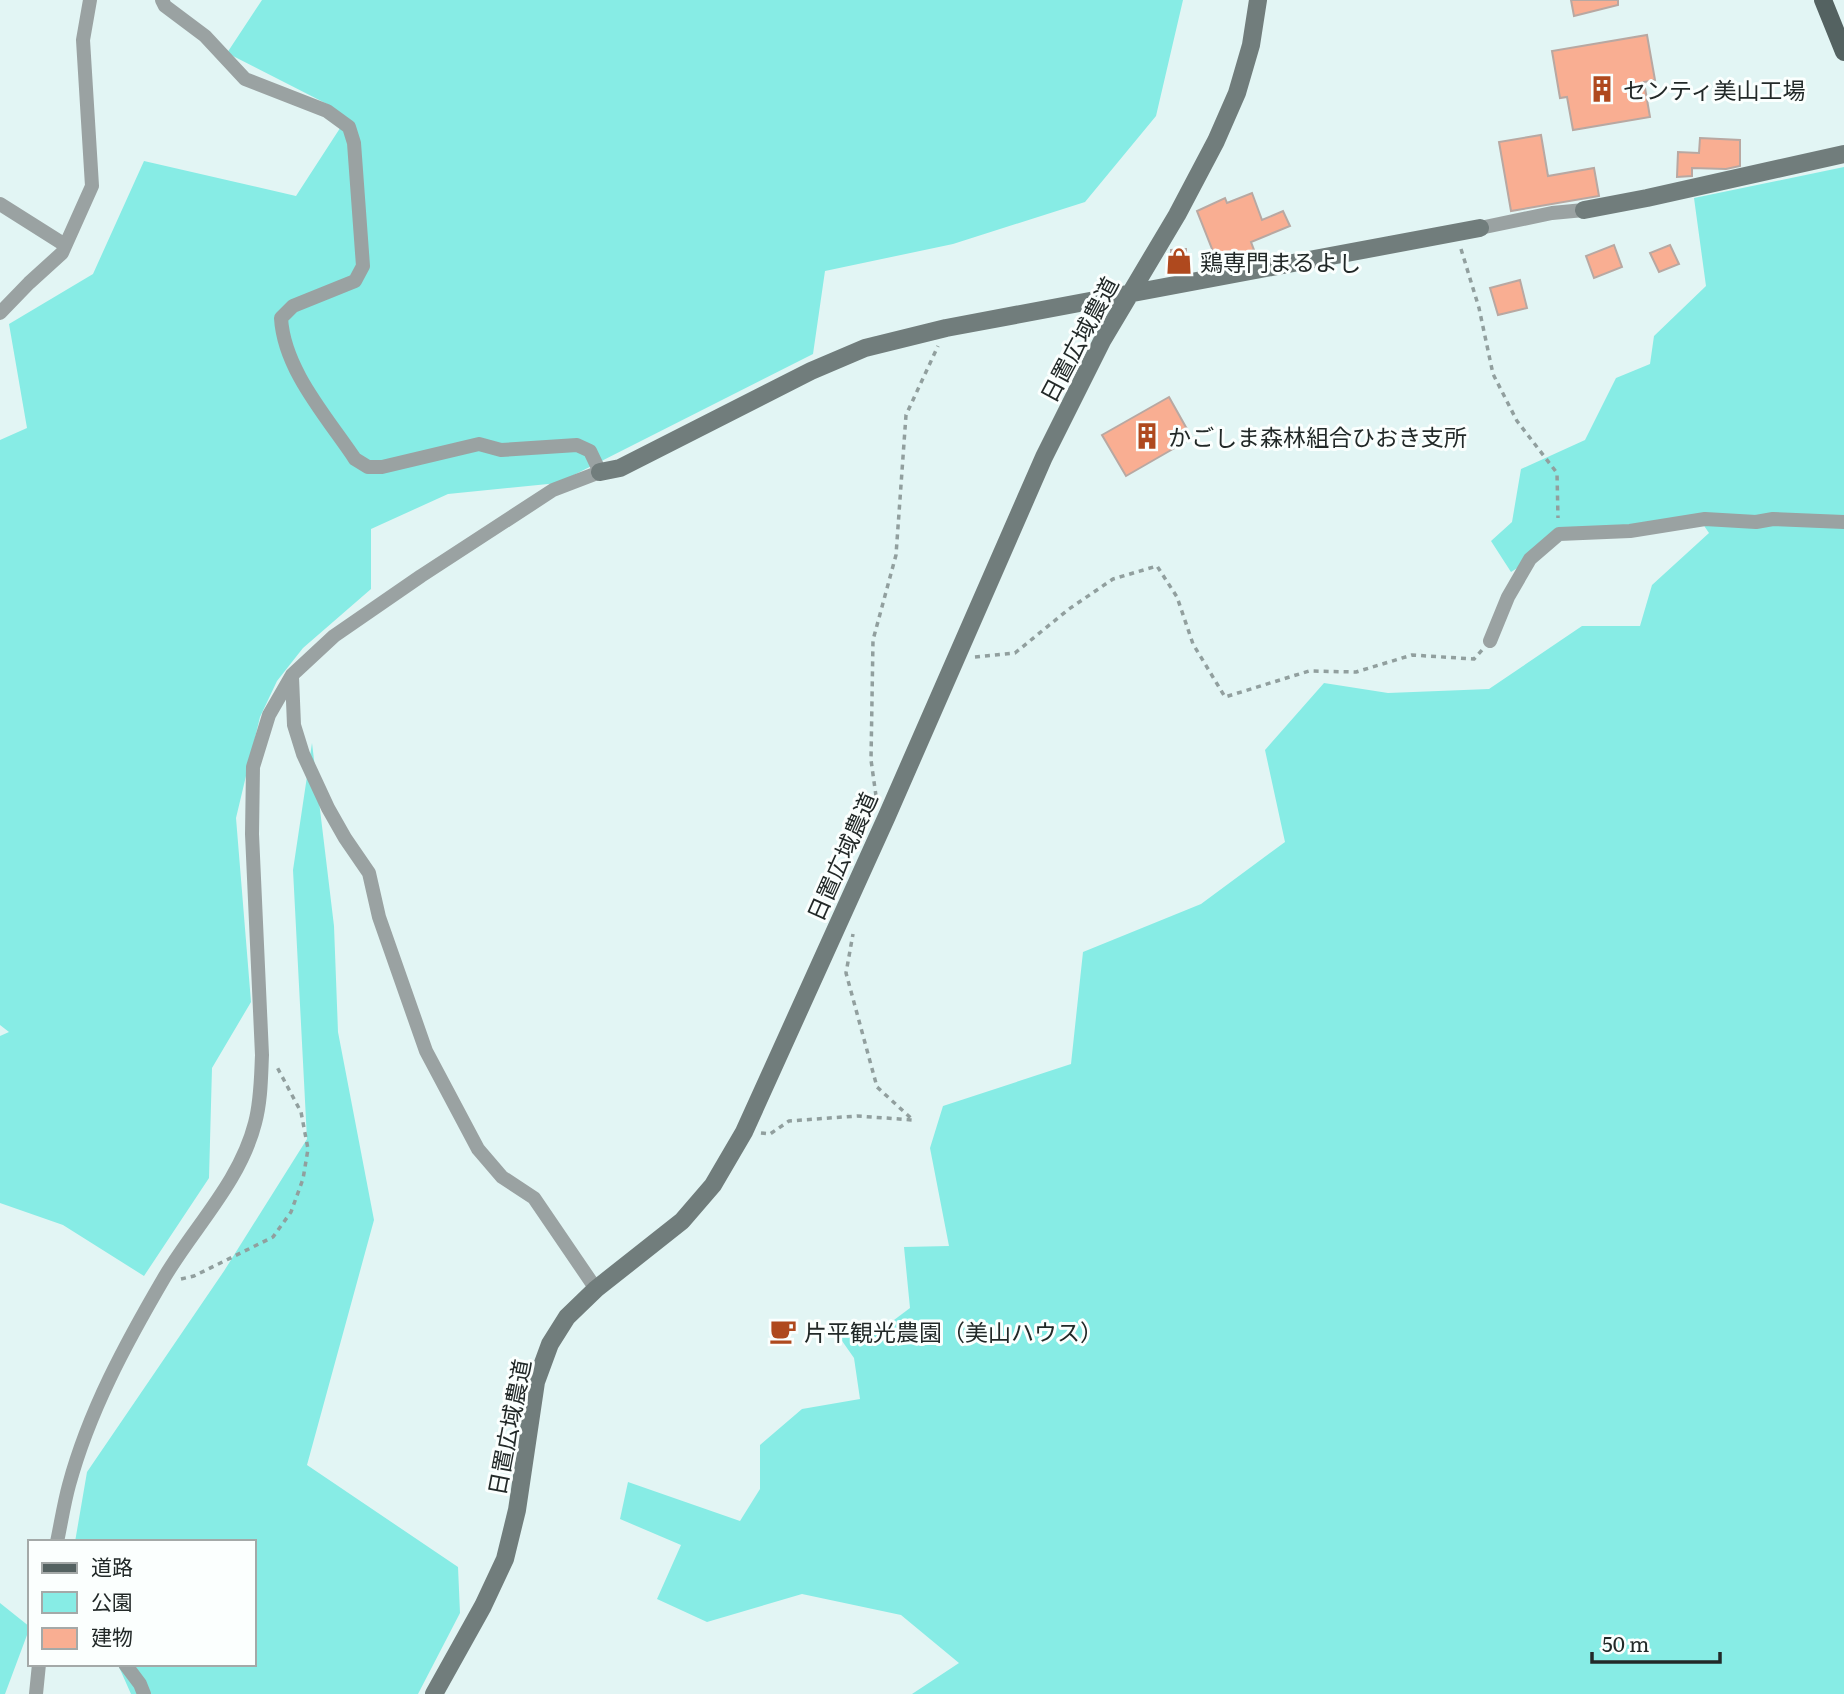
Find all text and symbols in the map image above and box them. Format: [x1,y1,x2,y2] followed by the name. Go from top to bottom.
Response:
[1623,72,1806,106] place label: センティ美山工場
[1587,74,1617,104] building icon: センティ美山工場
[1200,244,1361,278] place label: 鶏専門まるよし
[1164,246,1194,276] shop icon: 鶏専門まるよし
[1031,270,1125,408] street label: 日置広域農道
[1168,419,1467,453] place label: かごしま森林組合ひおき支所
[1132,421,1162,451] building icon: かごしま森林組合ひおき支所
[797,786,885,926] street label: 日置広域農道
[804,1314,1103,1348] place label: 片平観光農園（美山ハウス）
[768,1316,798,1346] cafe icon: 片平観光農園（美山ハウス）
[478,1356,538,1498] street label: 日置広域農道
[28,1540,256,1666] legend
[91,1550,133,1581] text: 道路
[91,1585,133,1616] text: 公園
[91,1620,133,1651] text: 建物
[1592,1620,1720,1664] scale bar
[1602,1627,1649,1658] text: 50 m

